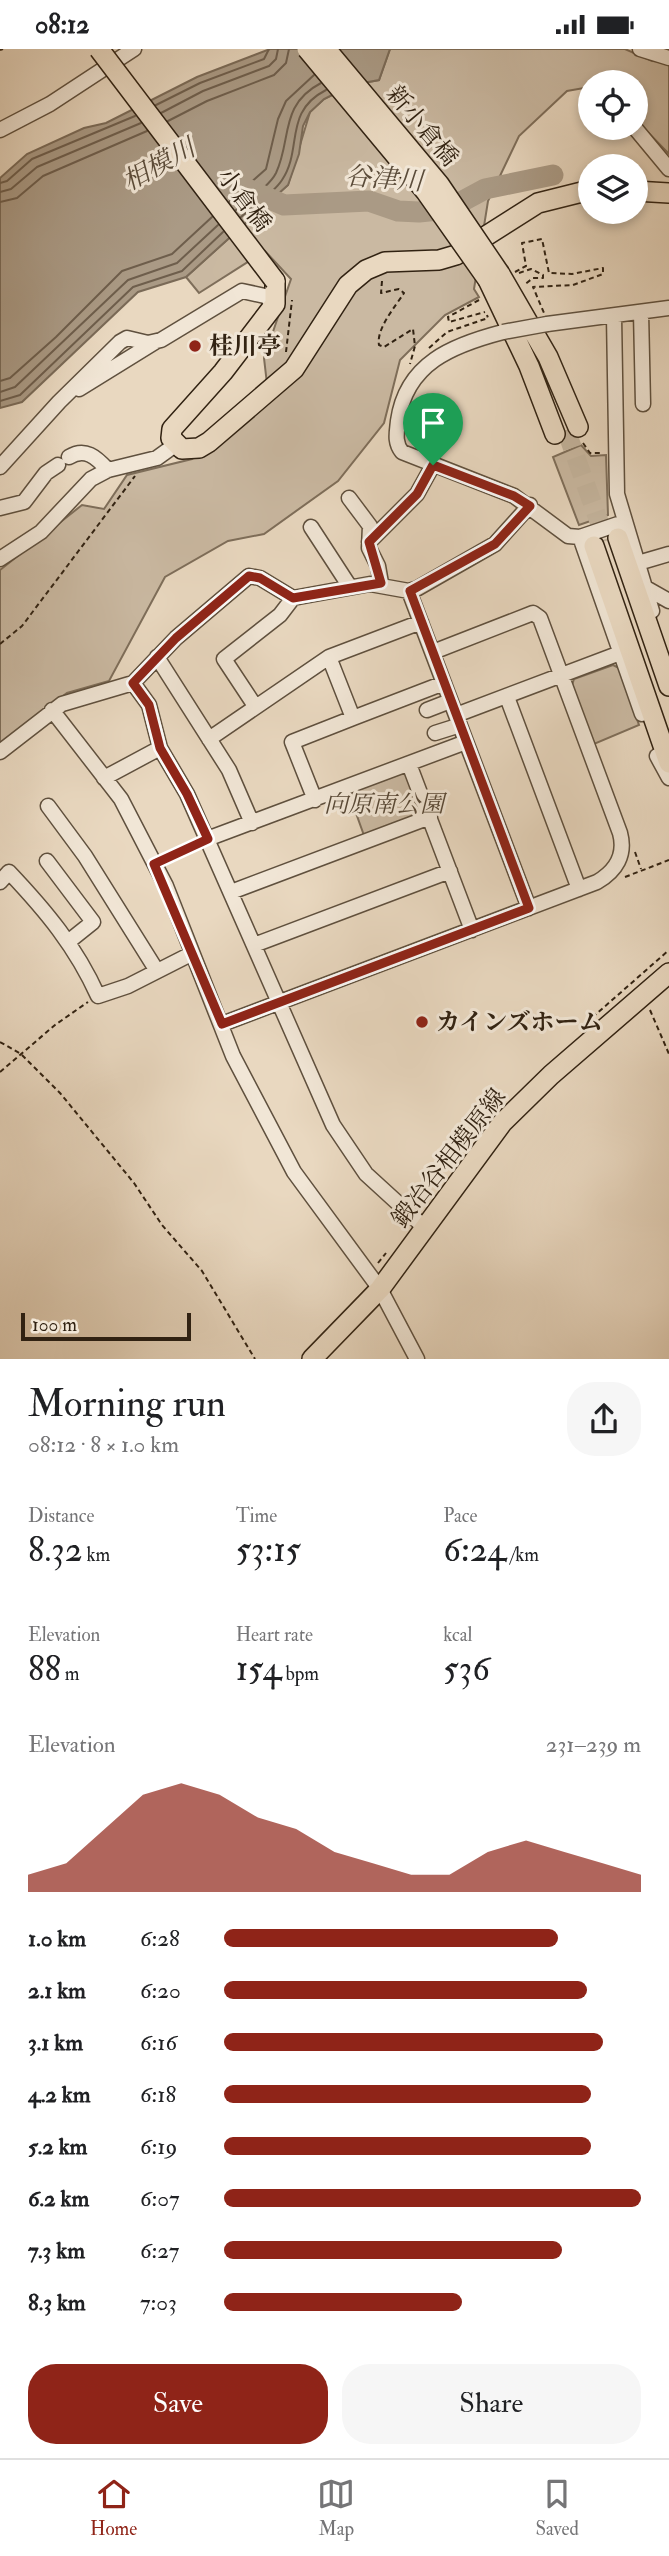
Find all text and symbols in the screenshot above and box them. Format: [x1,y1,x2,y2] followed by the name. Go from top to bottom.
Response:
[35,9,89,41] text: 08:12
[578,70,648,224] map controls
[578,70,648,140] button: locate
[379,79,465,173] street label: 新小倉橋
[117,131,203,198] water label: 相模川
[578,154,648,224] button: layers
[344,160,427,198] water label: 谷津川
[210,162,278,238] street label: 小倉橋
[209,331,281,362] place label: 桂川亭
[187,338,203,354] marker: 桂川亭
[403,393,463,465] pin
[414,404,452,442] icon: arrive
[324,789,448,820] park label: 向原南公園
[436,1007,603,1038] place label: カインズホーム
[414,1014,430,1030] marker: カインズホーム
[385,1082,513,1234] street label: 鍛冶谷相模原線
[21,1310,191,1342] scale bar
[32,1313,77,1337] text: 100 m
[28,1380,226,1428] text: Morning run
[567,1382,641,1456] button: share
[28,1430,179,1459] text: 08:12 · 8 × 1.0 km
[28,1504,94,1528] text: Distance
[236,1504,277,1528] text: Time
[443,1504,477,1528] text: Pace
[28,1528,82,1572] text: 8.32
[236,1528,301,1572] text: 53:15
[443,1528,506,1572] text: 6:24
[82,1543,110,1567] text: km
[506,1543,539,1567] text: /km
[28,1623,100,1647] text: Elevation
[236,1623,313,1647] text: Heart rate
[443,1623,472,1647] text: kcal
[28,1647,61,1691] text: 88
[236,1647,281,1691] text: 154
[443,1647,490,1691] text: 536
[61,1662,80,1686] text: m
[281,1662,319,1686] text: bpm
[28,1730,116,1759] text: Elevation
[546,1730,641,1759] text: 231–239 m
[28,1924,86,1953] text: 1.0 km
[140,1924,180,1953] text: 6:28
[28,1976,86,2005] text: 2.1 km
[140,1976,181,2005] text: 6:20
[28,2028,83,2057] text: 3.1 km
[140,2028,177,2057] text: 6:16
[28,2080,91,2109] text: 4.2 km
[140,2080,176,2109] text: 6:18
[28,2132,87,2161] text: 5.2 km
[140,2132,177,2161] text: 6:19
[28,2184,89,2213] text: 6.2 km
[140,2184,180,2213] text: 6:07
[28,2236,85,2265] text: 7.3 km
[140,2236,179,2265] text: 6:27
[28,2288,86,2317] text: 8.3 km
[140,2288,177,2317] text: 7:03
[28,2364,328,2444] button: Save
[342,2364,641,2444] button: Share
[90,2475,137,2541] tab: Home
[317,2475,355,2541] tab: Map
[535,2475,579,2541] tab: Saved

